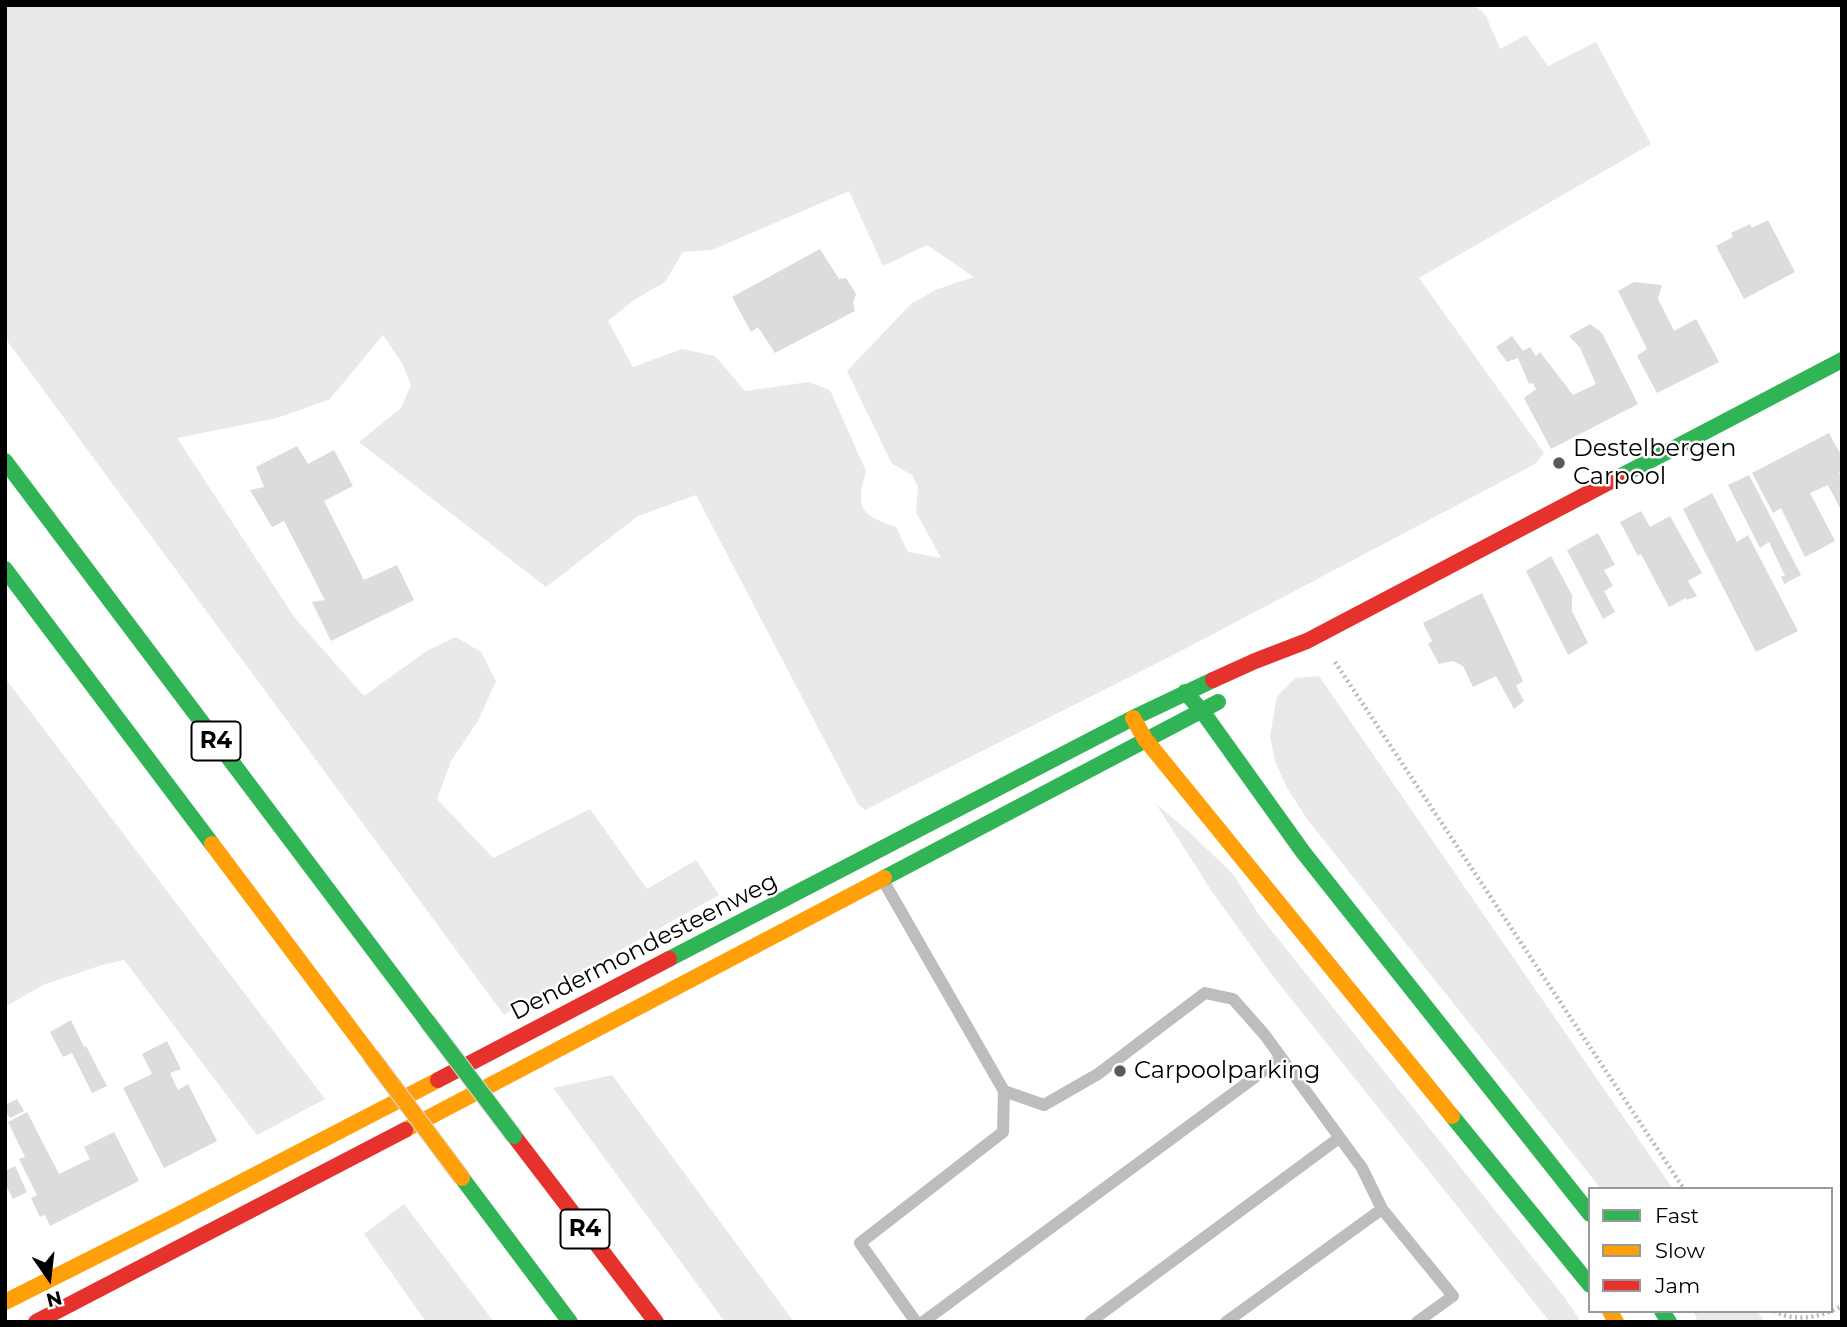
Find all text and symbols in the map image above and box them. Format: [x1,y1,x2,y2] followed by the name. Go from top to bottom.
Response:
[1573,435,1737,491] place label: Destelbergen Carpool
[1551,455,1567,471] marker: Destelbergen Carpool
[192,722,241,761] road number: R4
[506,867,782,1027] street label: Dendermondesteenweg
[1134,1057,1321,1085] place label: Carpoolparking
[1112,1063,1128,1079] marker: Carpoolparking
[1588,1187,1833,1313] legend
[1655,1203,1699,1228] text: Fast
[560,1210,610,1248] road number: R4
[1655,1238,1705,1263] text: Slow
[14,1243,84,1313] north arrow
[1655,1273,1700,1298] text: Jam
[44,1286,64,1312] text: N

